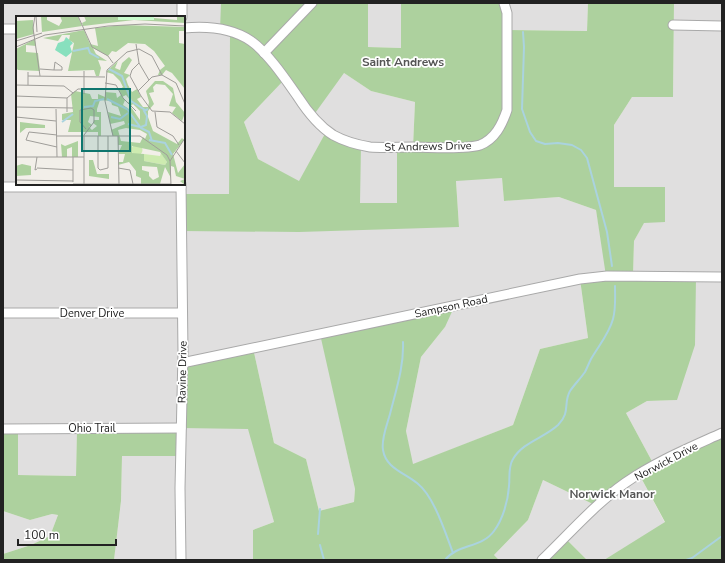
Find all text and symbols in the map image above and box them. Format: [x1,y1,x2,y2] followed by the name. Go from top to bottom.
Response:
[16,16,185,185] inset map
[362,54,444,70] district label: Saint Andrews
[384,138,472,155] street label: St Andrews Drive
[413,291,489,322] street label: Sampson Road
[60,306,124,321] street label: Denver Drive
[174,341,191,403] street label: Ravine Drive
[68,421,116,436] street label: Ohio Trail
[632,438,701,484] street label: Norwick Drive
[569,486,655,502] district label: Norwick Manor
[18,521,116,547] scale bar
[24,527,59,543] text: 100 m

